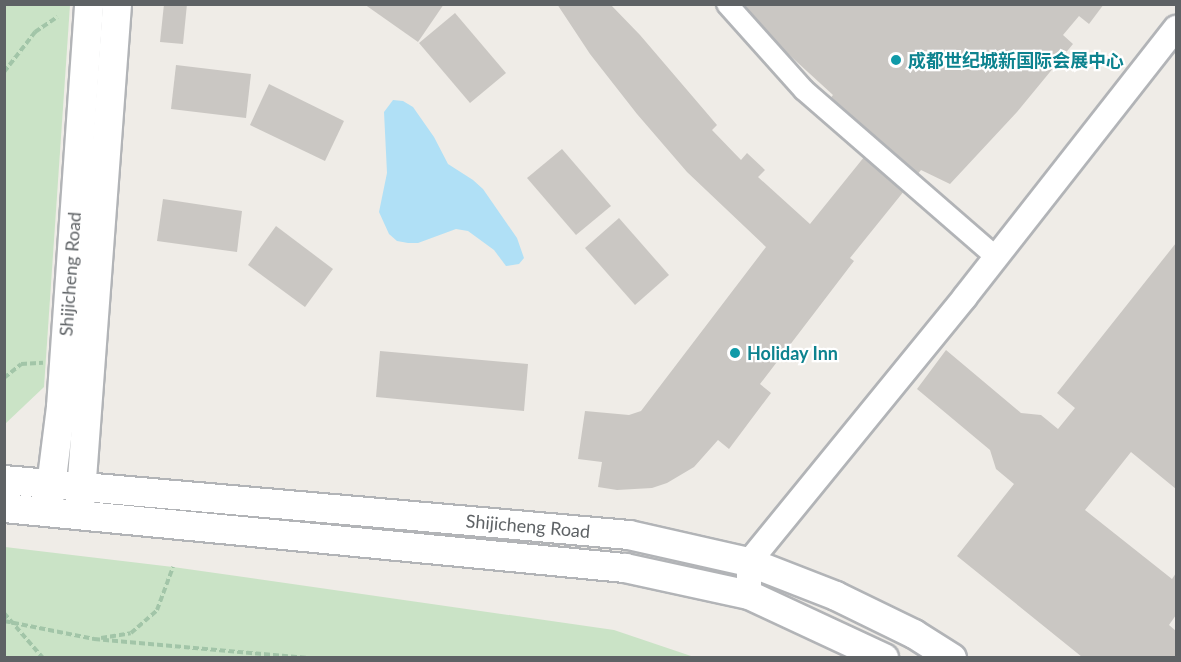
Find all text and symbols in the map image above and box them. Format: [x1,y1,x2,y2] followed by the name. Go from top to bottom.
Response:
[908,49,1124,71] place label: 成都世纪城新国际会展中心
[889,53,903,67] marker: 成都世纪城新国际会展中心
[55,211,85,337] street label: Shijicheng Road
[747,342,838,364] place label: Holiday Inn
[728,346,742,360] marker: Holiday Inn
[465,510,591,542] street label: Shijicheng Road

